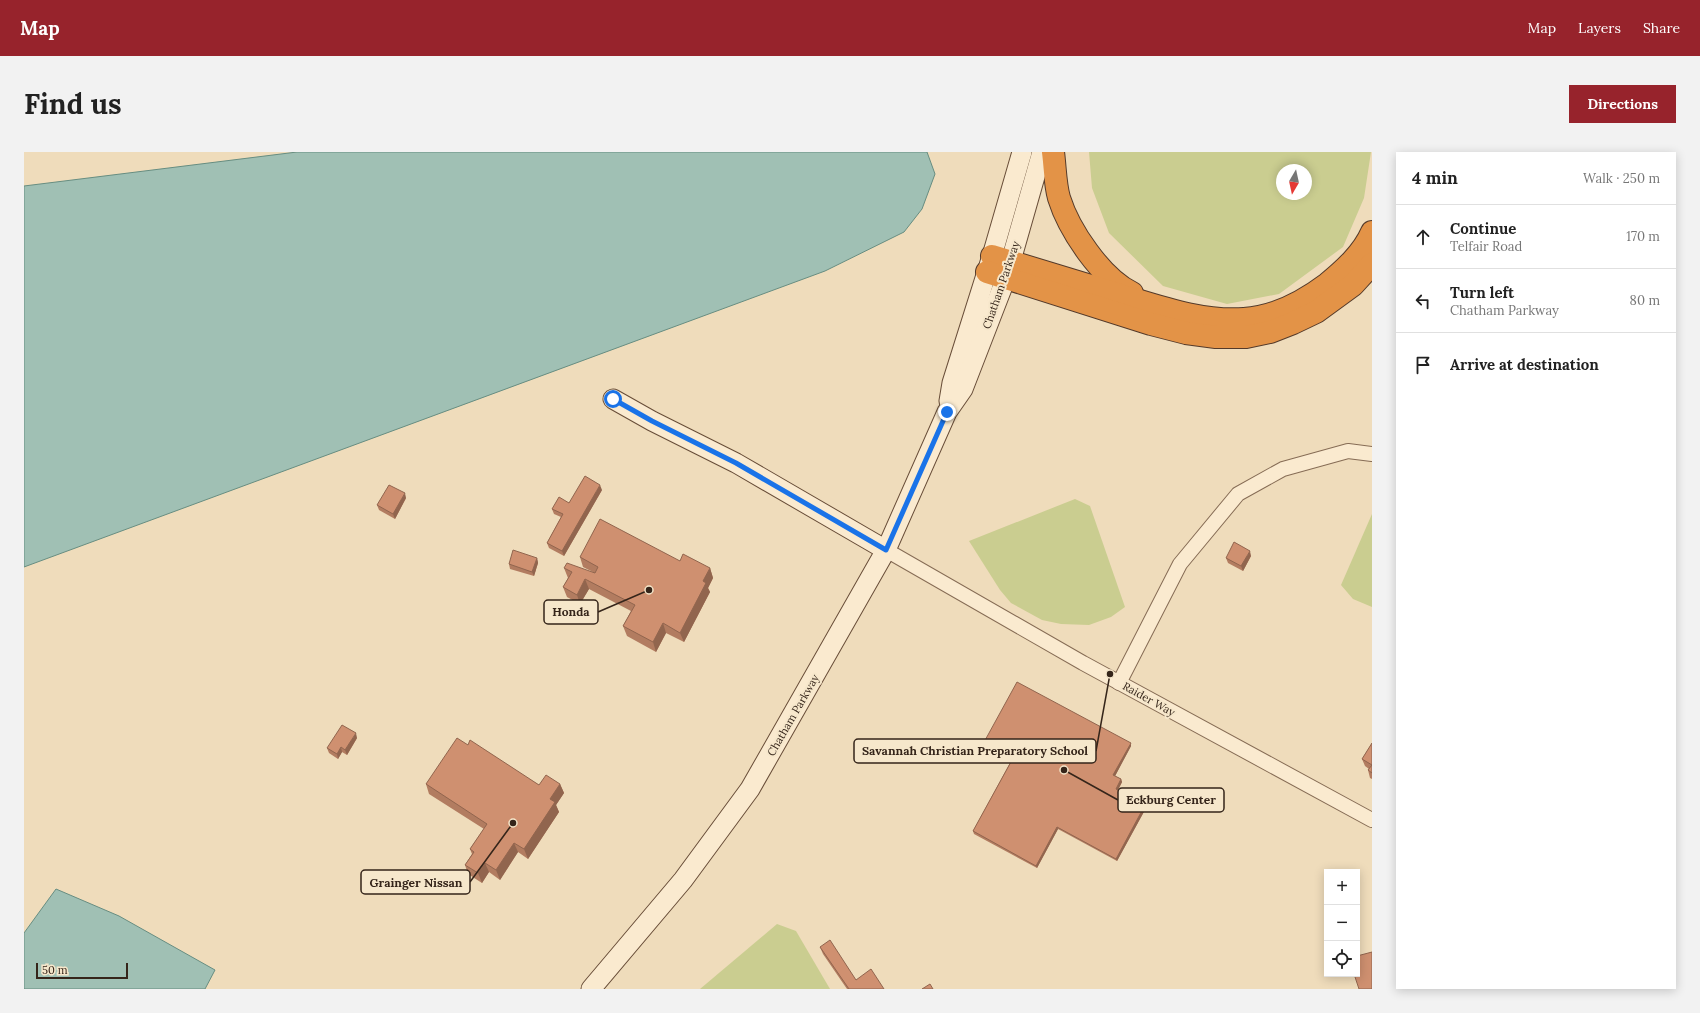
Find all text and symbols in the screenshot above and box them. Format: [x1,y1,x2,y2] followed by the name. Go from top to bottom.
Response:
[20,16,60,40] text: Map
[1528,19,1556,37] text: Map
[1578,19,1621,37] text: Layers
[1643,19,1680,37] text: Share
[1569,85,1676,123] button: Directions
[24,86,122,122] text: Find us
[1276,164,1312,200] north arrow
[1412,167,1458,189] text: 4 min
[1583,170,1660,187] text: Walk · 250 m
[1450,219,1516,238] text: Continue
[1412,226,1434,248] icon: ahead
[1626,228,1660,245] text: 170 m
[1450,238,1522,255] text: Telfair Road
[979,239,1023,331] street label: Chatham Parkway
[1450,283,1514,302] text: Turn left
[1412,290,1434,312] icon: left
[1630,292,1660,309] text: 80 m
[1450,302,1559,319] text: Chatham Parkway
[1412,354,1434,376] icon: arrive
[1450,355,1599,374] text: Arrive at destination
[604,390,622,408] route start
[938,403,956,421] route end
[544,600,598,624] callout: Honda
[552,604,590,619] text: Honda
[764,671,822,758] street label: Chatham Parkway
[1120,679,1178,719] street label: Raider Way
[854,739,1096,763] callout: Savannah Christian Preparatory School
[862,743,1088,758] text: Savannah Christian Preparatory School
[1118,788,1224,812] callout: Eckburg Center
[1126,792,1216,807] text: Eckburg Center
[1324,869,1360,977] map controls
[1324,869,1360,905] button: +
[361,870,470,894] callout: Grainger Nissan
[369,875,463,890] text: Grainger Nissan
[1324,905,1360,941] button: −
[1324,941,1360,977] button: locate
[36,961,128,980] scale bar
[42,963,68,977] text: 50 m

